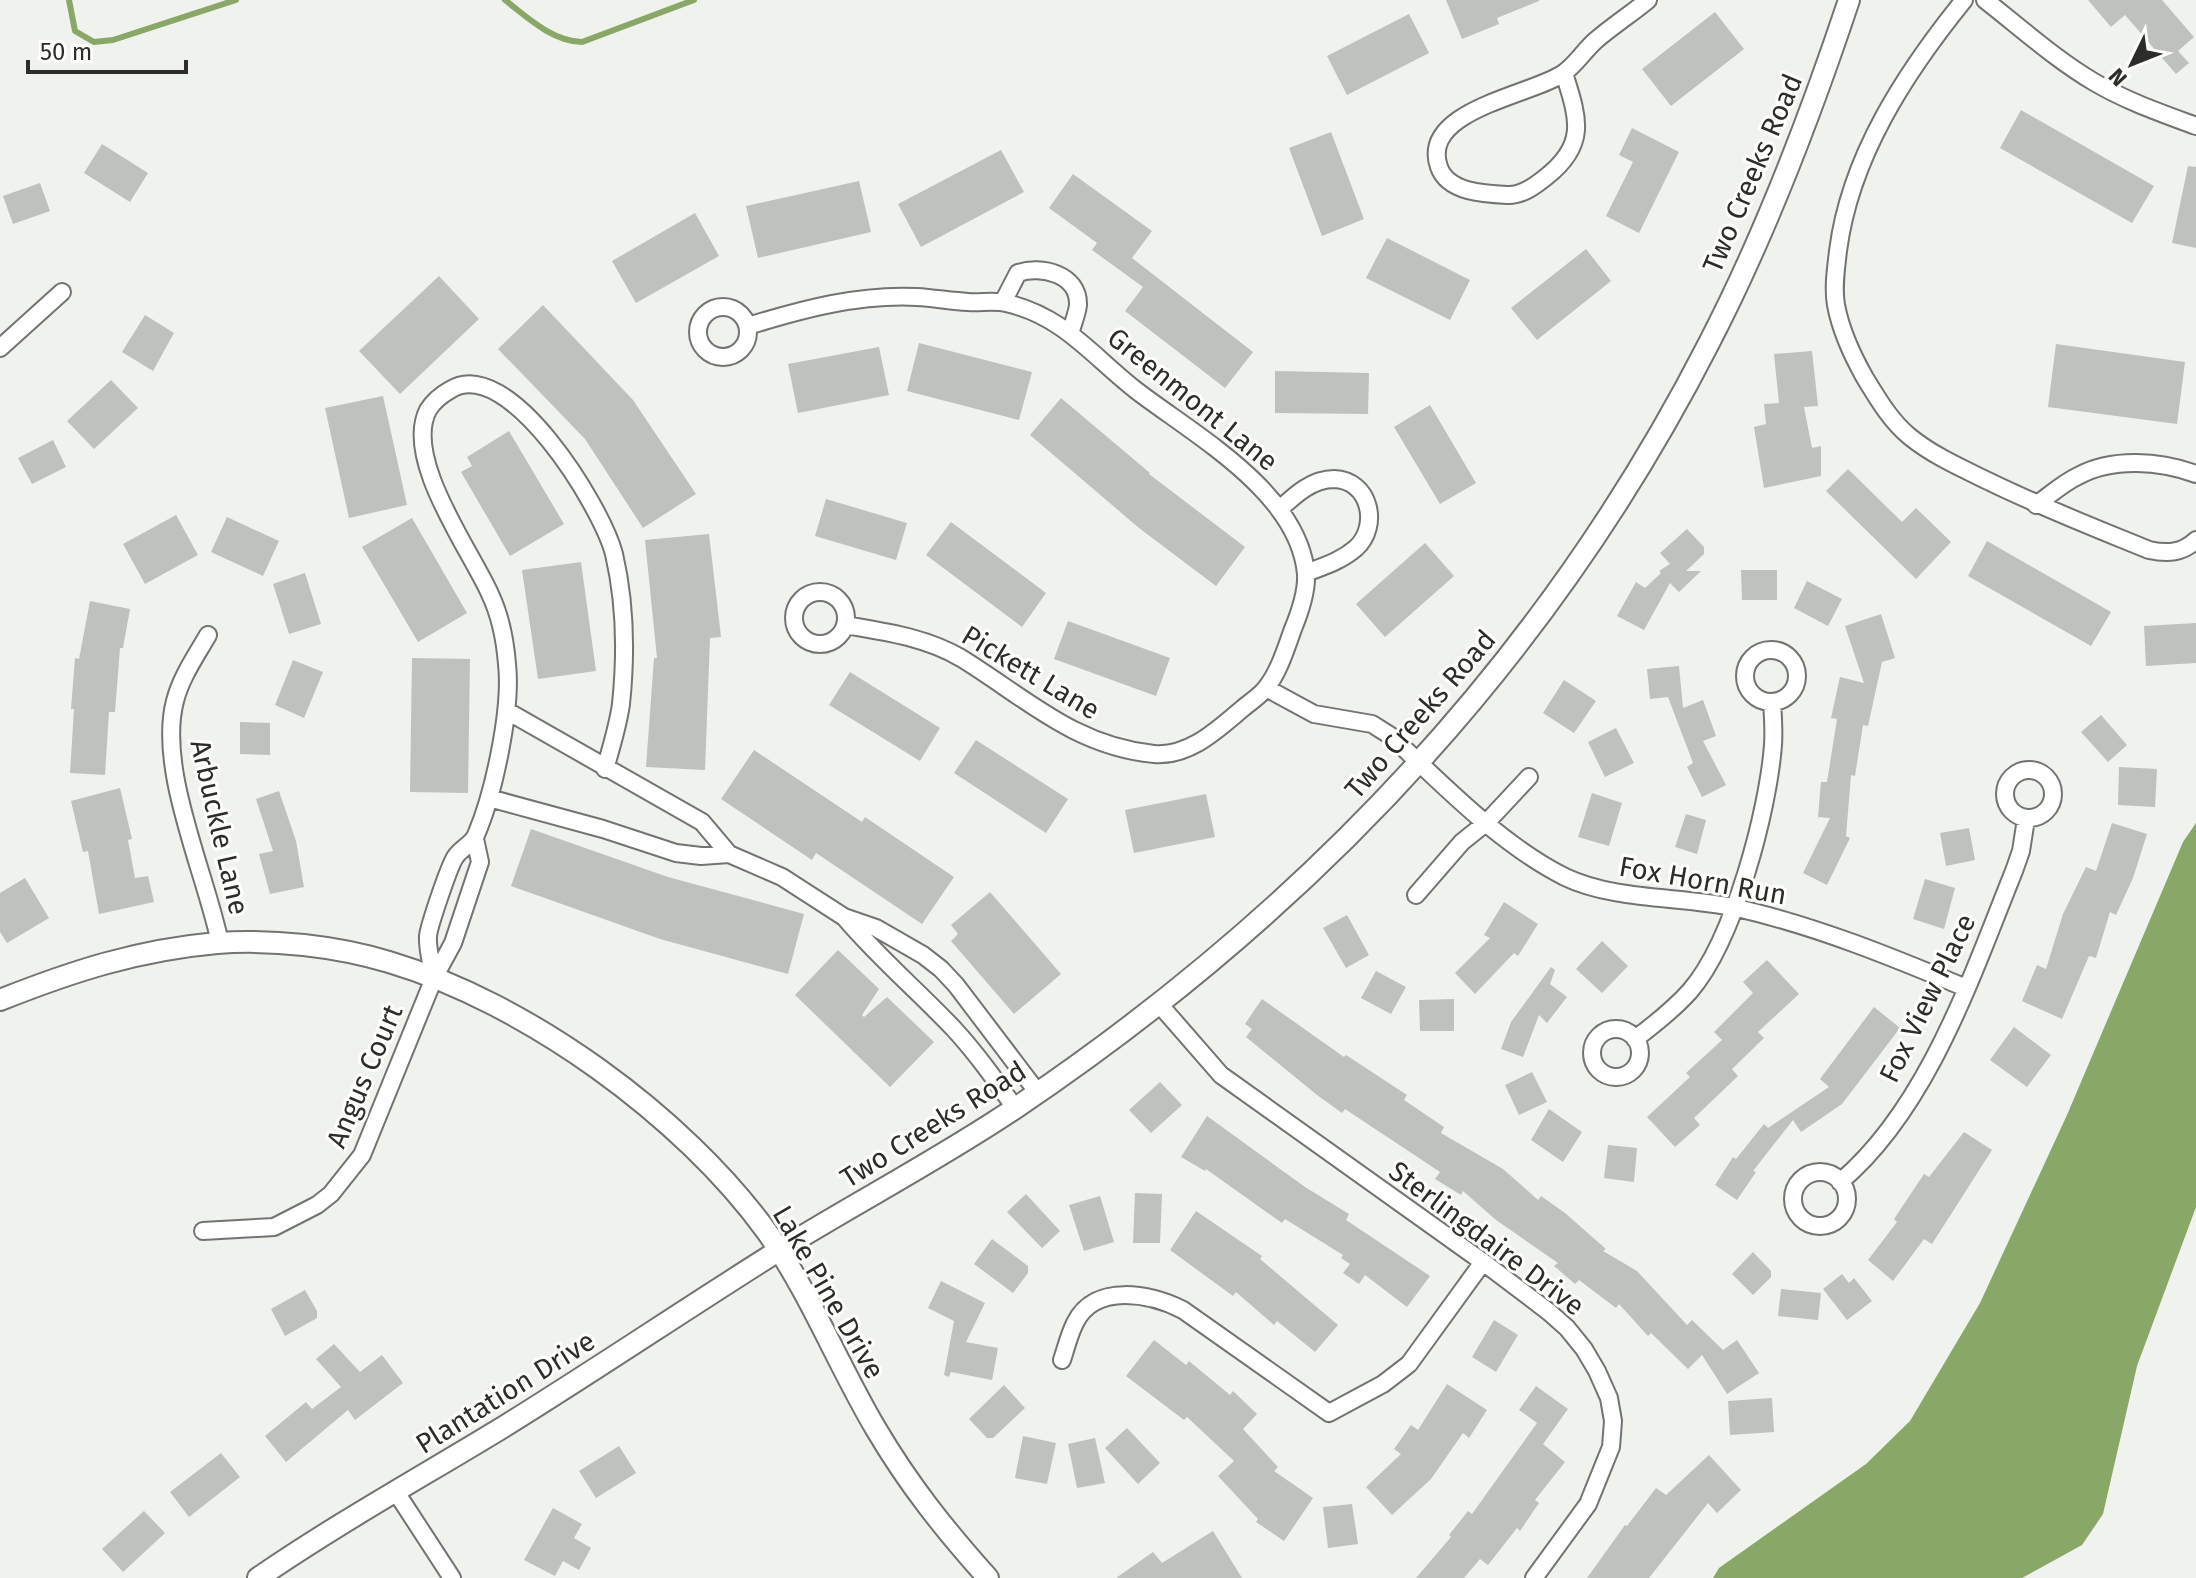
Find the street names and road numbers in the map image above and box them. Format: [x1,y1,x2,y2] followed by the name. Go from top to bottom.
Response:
[1696,69,1809,277] street label: Two Creeks Road
[1101,321,1284,478] street label: Greenmont Lane
[956,618,1106,727] street label: Pickett Lane
[1338,623,1503,805] street label: Two Creeks Road
[183,736,256,918] street label: Arbuckle Lane
[1617,850,1789,911] street label: Fox Horn Run
[1872,909,1982,1088] street label: Fox View Place
[320,999,410,1153] street label: Angus Court
[834,1054,1032,1195] street label: Two Creeks Road
[1383,1154,1591,1323] street label: Sterlingdaire Drive
[766,1200,892,1385] street label: Lake Pine Drive
[410,1324,601,1461] street label: Plantation Drive

